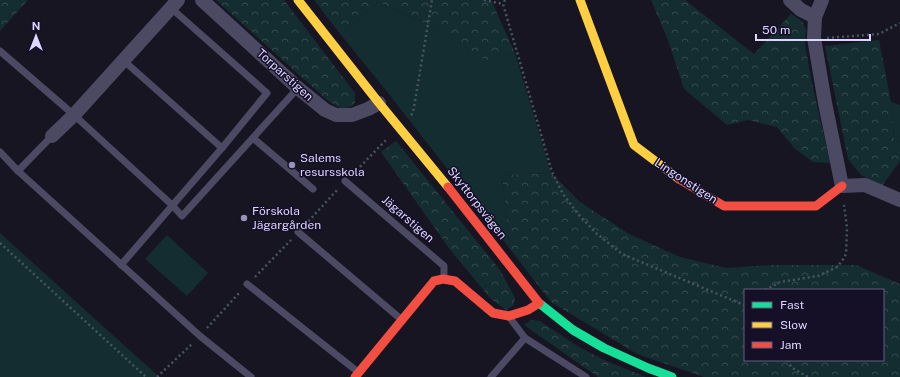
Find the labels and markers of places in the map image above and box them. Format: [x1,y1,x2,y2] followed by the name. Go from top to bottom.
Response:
[300,151,365,179] place label: Salems resursskola
[287,160,297,170] marker: Salems resursskola
[252,204,321,232] place label: Förskola Jägargården
[239,213,249,223] marker: Förskola Jägargården

